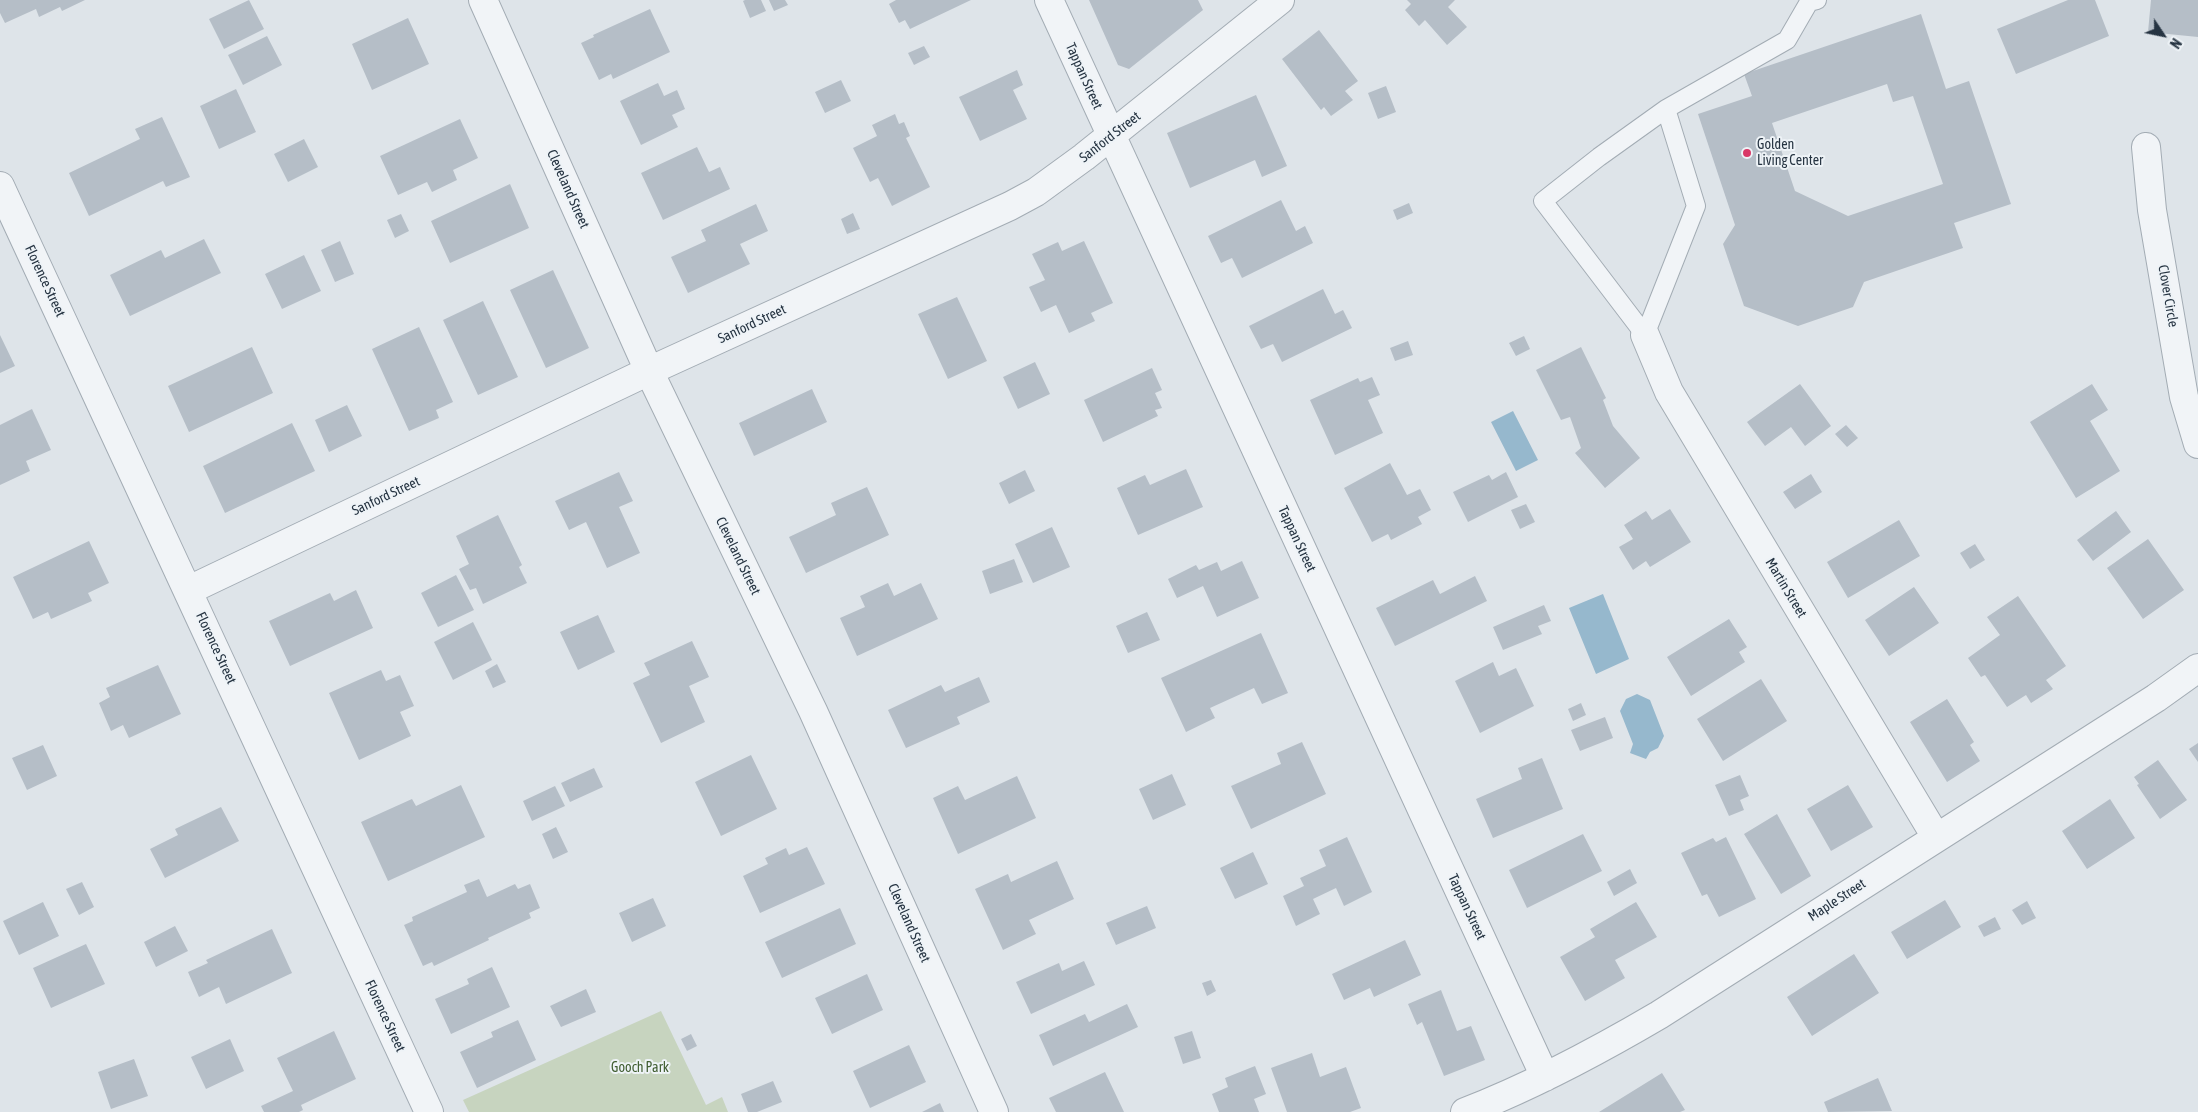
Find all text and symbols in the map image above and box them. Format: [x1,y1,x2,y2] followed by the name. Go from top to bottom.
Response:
[2138,10,2188,60] north arrow
[2166,35,2184,51] text: N
[1062,40,1106,112] street label: Tappan Street
[1076,108,1144,166] street label: Sanford Street
[1757,137,1823,170] place label: Golden Living Center
[543,147,593,231] street label: Cleveland Street
[1741,147,1753,159] marker: Golden Living Center
[21,242,69,320] street label: Florence Street
[2154,263,2182,329] street label: Clover Circle
[715,301,789,347] street label: Sanford Street
[349,473,423,519] street label: Sanford Street
[1274,503,1320,575] street label: Tappan Street
[712,514,764,598] street label: Cleveland Street
[1762,555,1810,621] street label: Martin Street
[192,609,240,687] street label: Florence Street
[1444,871,1490,943] street label: Tappan Street
[1805,875,1869,925] street label: Maple Street
[884,881,934,965] street label: Cleveland Street
[361,977,409,1055] street label: Florence Street
[611,1060,669,1076] park label: Gooch Park

